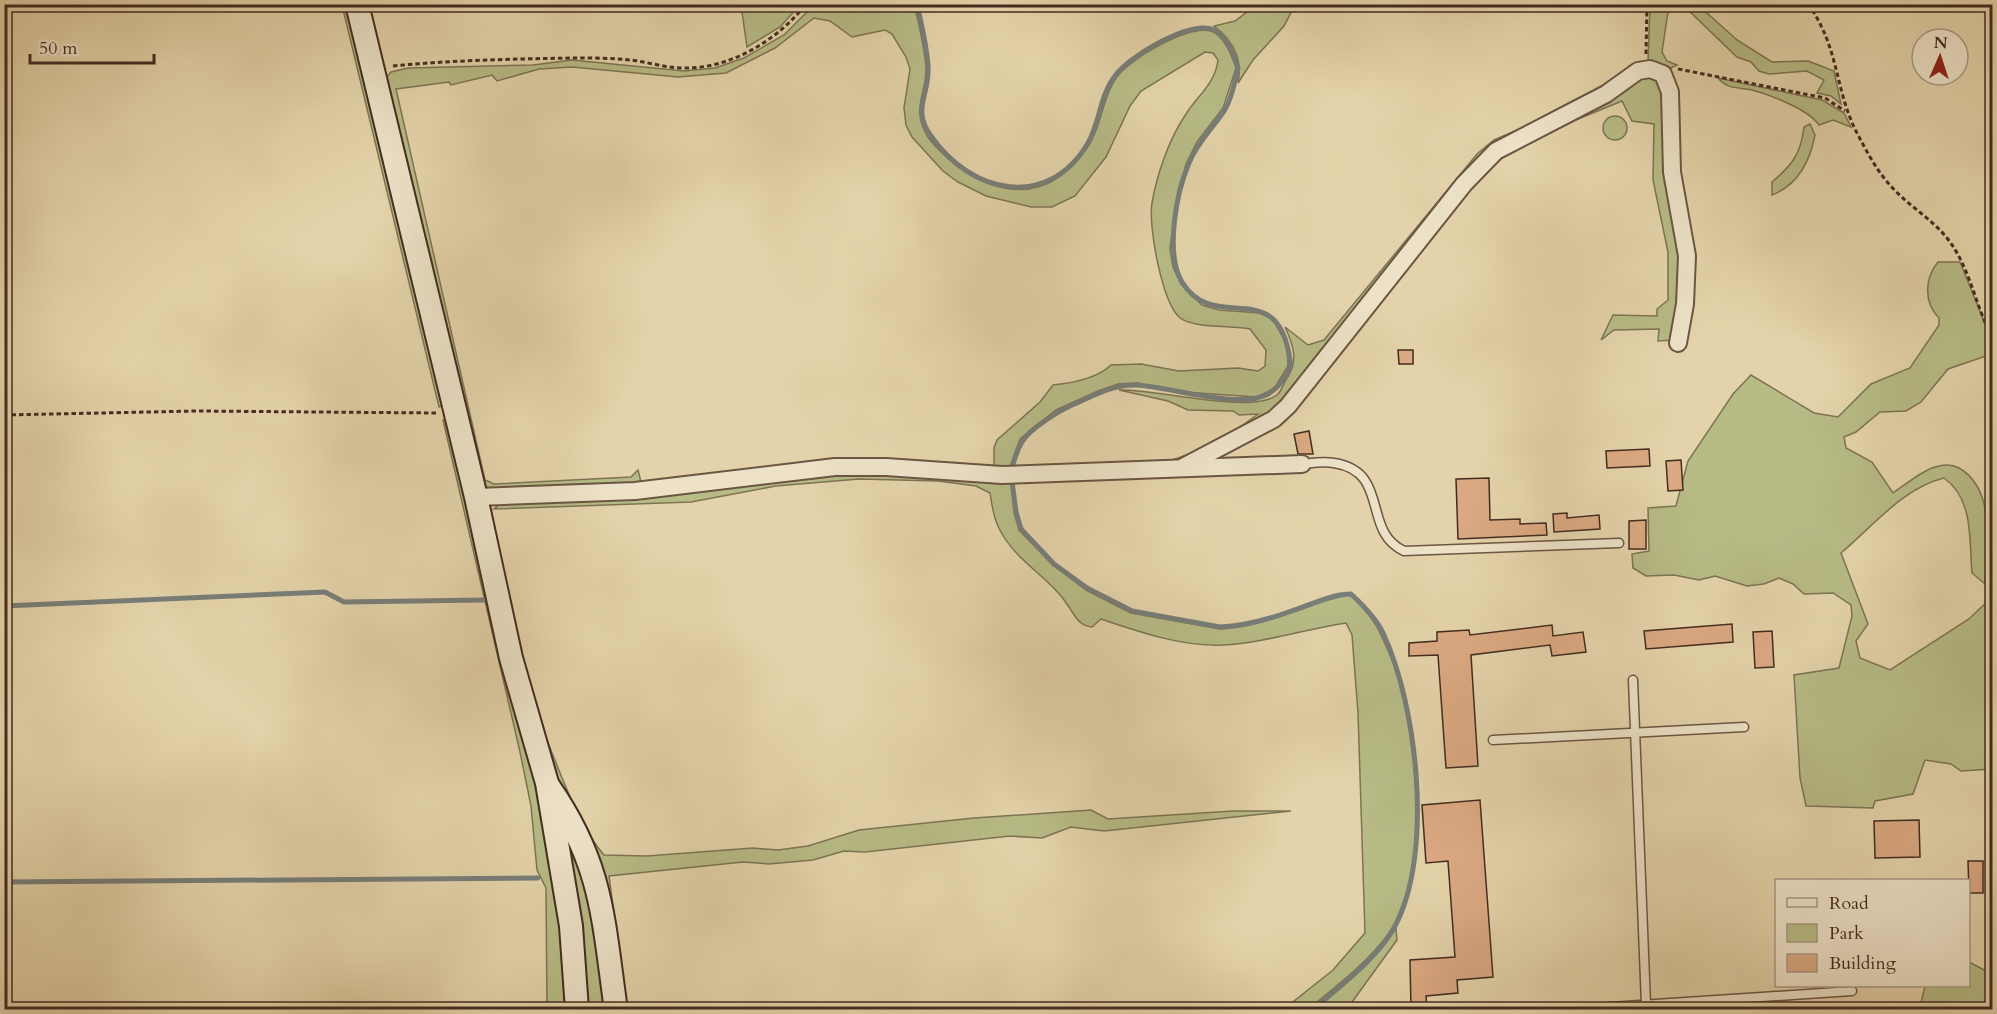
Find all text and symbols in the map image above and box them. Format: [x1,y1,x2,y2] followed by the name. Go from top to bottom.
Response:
[30,27,154,65] scale bar
[1910,27,1970,87] north arrow
[1933,32,1948,54] text: N
[39,36,78,61] text: 50 m
[1775,879,1970,987] legend
[1829,891,1869,916] text: Road
[1829,921,1864,946] text: Park
[1829,951,1897,976] text: Building

